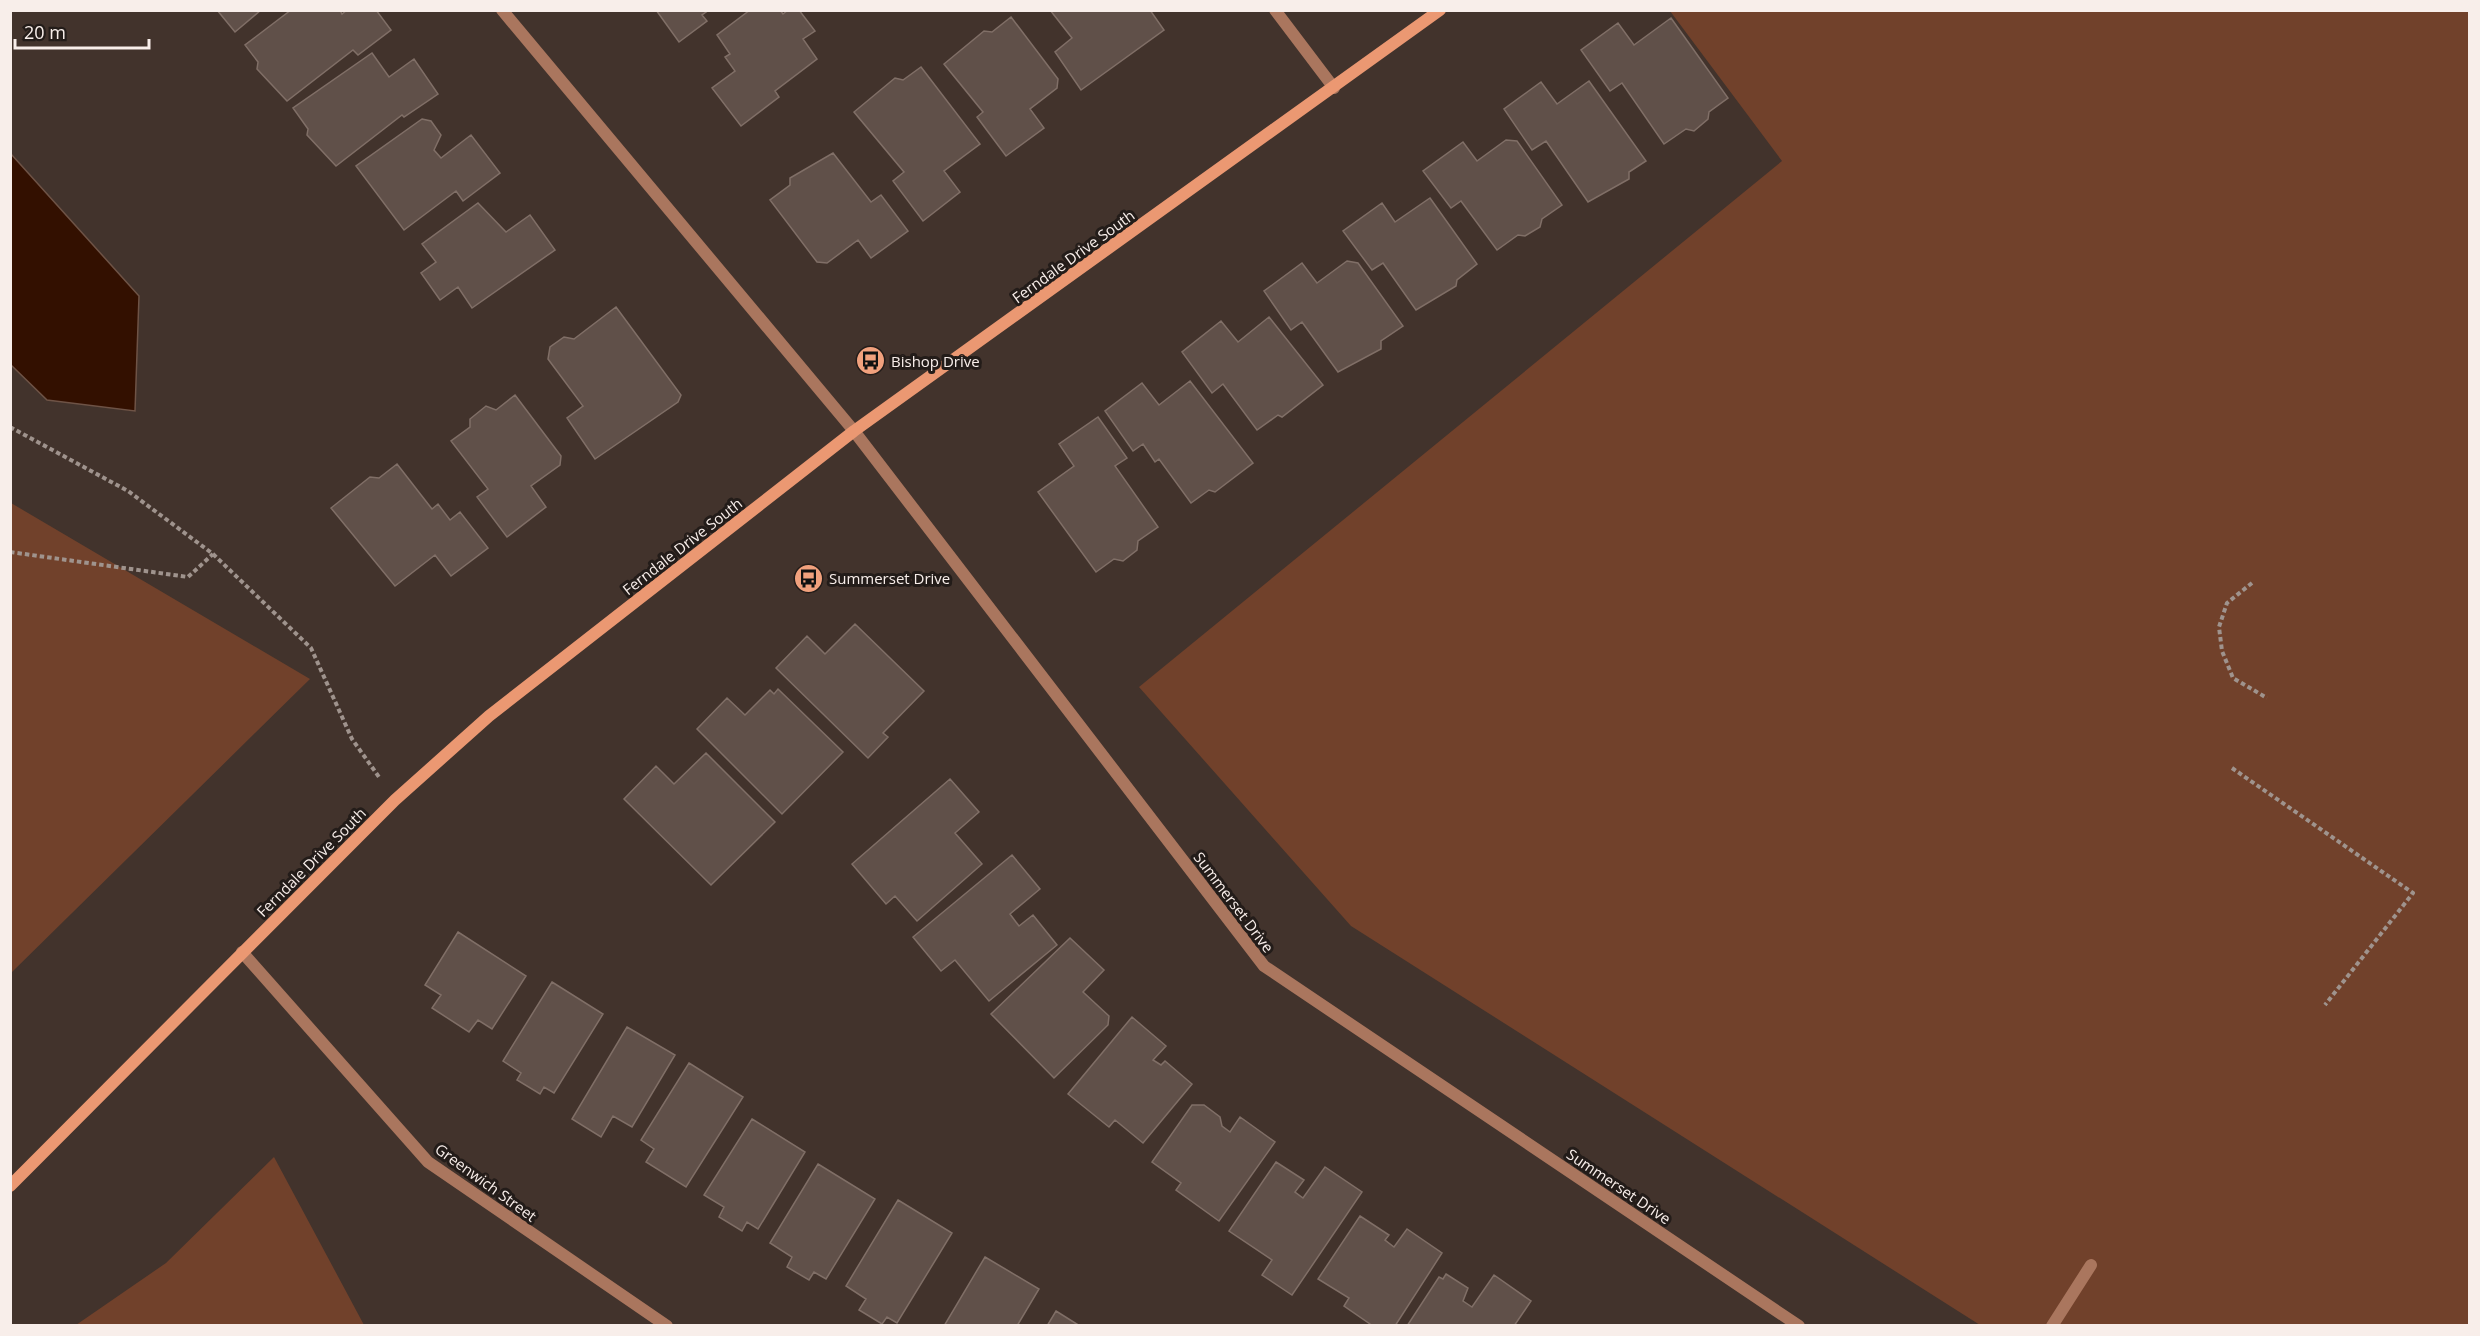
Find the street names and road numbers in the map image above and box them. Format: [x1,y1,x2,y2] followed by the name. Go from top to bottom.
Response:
[1008,205,1138,307] street label: Ferndale Drive South
[618,493,746,599] street label: Ferndale Drive South
[252,803,370,921] street label: Ferndale Drive South
[1190,848,1278,956] street label: Summerset Drive
[431,1138,541,1226] street label: Greenwich Street
[1563,1144,1675,1228] street label: Summerset Drive

